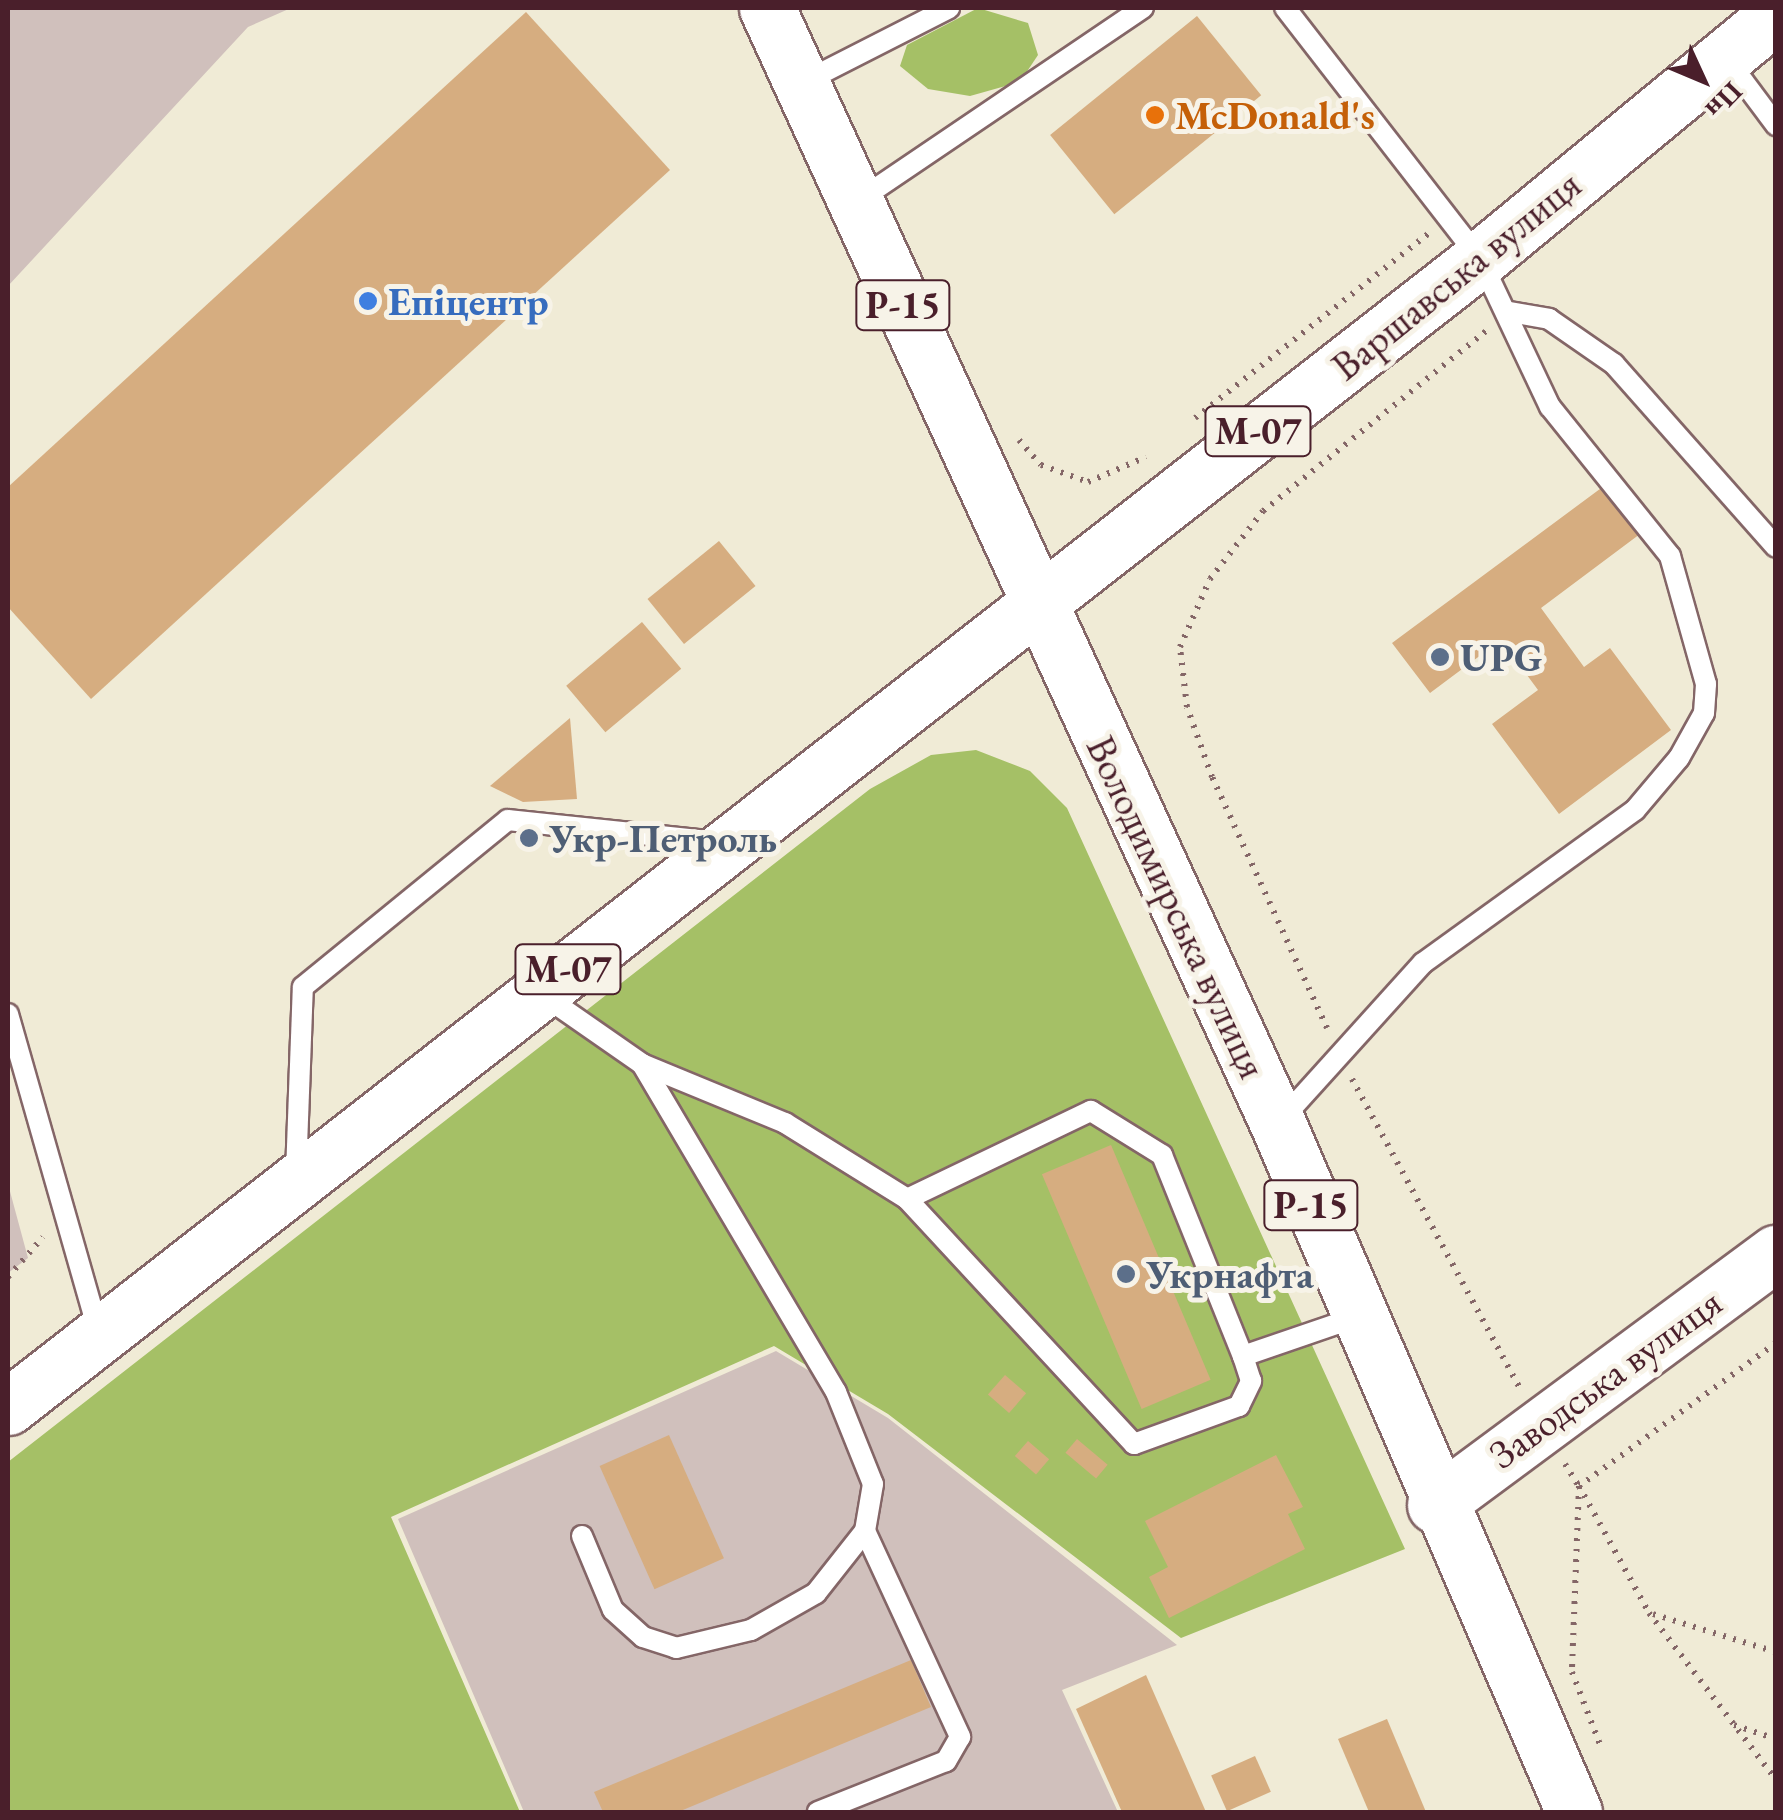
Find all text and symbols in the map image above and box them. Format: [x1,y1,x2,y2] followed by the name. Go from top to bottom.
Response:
[1653,30,1753,130] north arrow
[1698,75,1751,127] text: Пн
[1175,91,1375,139] place label: McDonald's
[1144,104,1166,126] marker: McDonald's
[1322,160,1590,390] street label: Варшавська вулиця
[853,272,953,338] road number: Р-15
[388,277,549,325] place label: Епіцентр
[357,290,379,312] marker: Епіцентр
[1203,398,1313,464] road number: М-07
[1460,633,1543,681] place label: UPG
[1429,646,1451,668] marker: UPG
[1077,728,1277,1086] street label: Володимирська вулиця
[549,814,777,862] place label: Укр-Петроль
[518,827,540,849] marker: Укр-Петроль
[513,936,623,1002] road number: М-07
[1261,1172,1361,1238] road number: Р-15
[1146,1250,1314,1298] place label: Укрнафта
[1115,1263,1137,1285] marker: Укрнафта
[1479,1278,1731,1478] street label: Заводська вулиця

